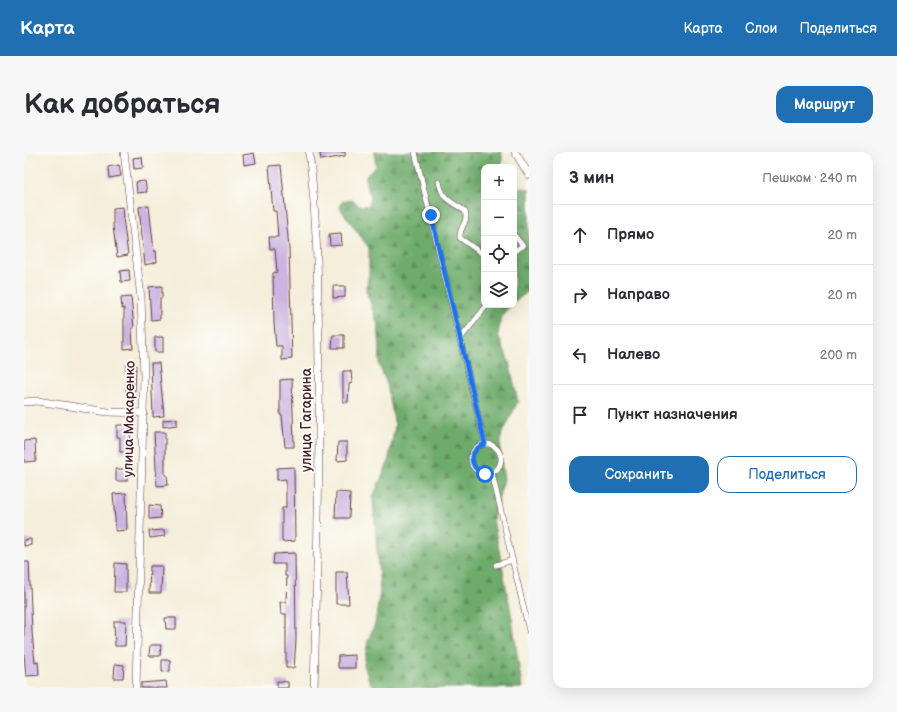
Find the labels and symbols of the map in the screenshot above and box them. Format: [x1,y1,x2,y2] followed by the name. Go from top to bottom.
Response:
[422,206,440,224] route end
[119,361,139,477] street label: улица Макаренко
[298,367,315,472] street label: улица Гагарина
[476,465,494,483] route start

